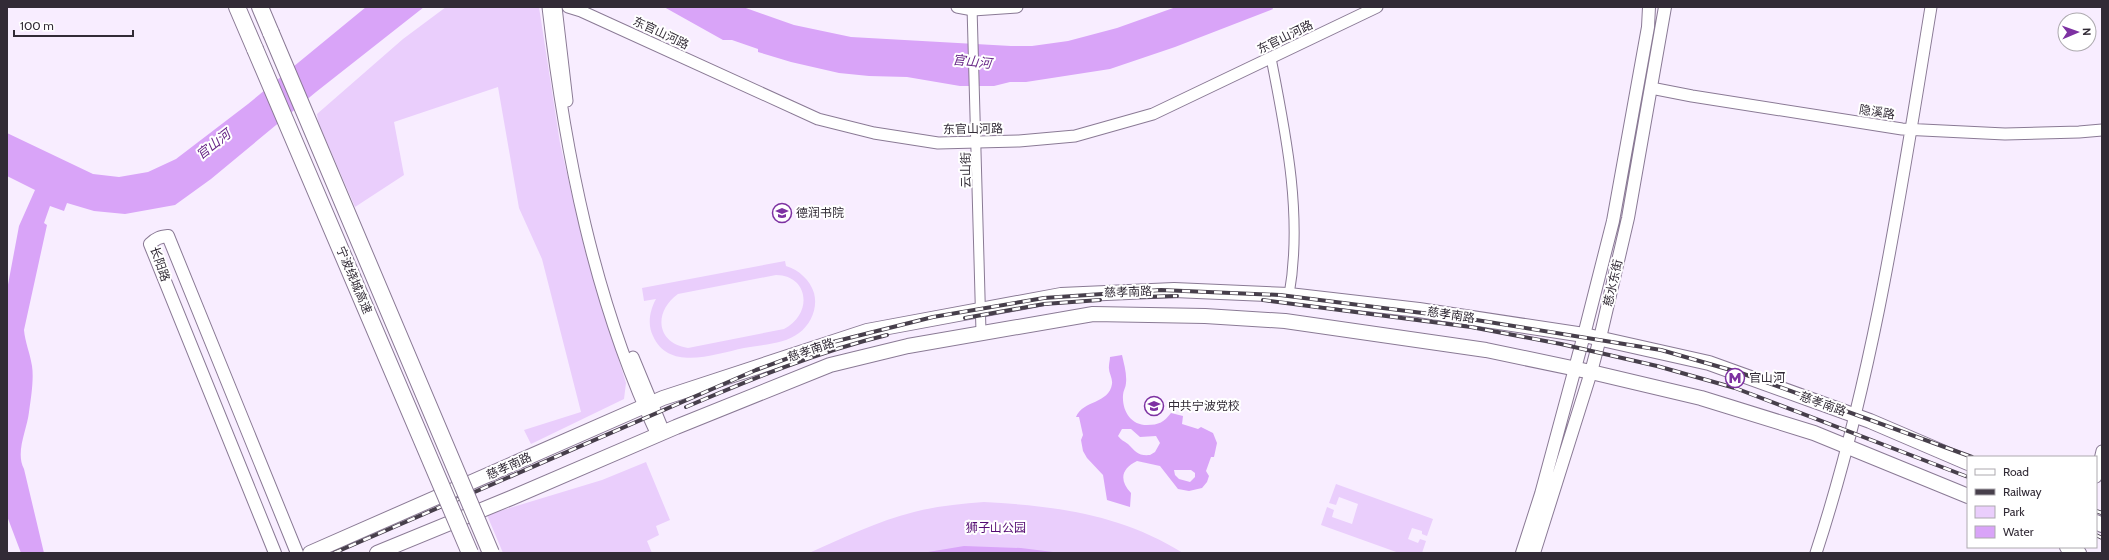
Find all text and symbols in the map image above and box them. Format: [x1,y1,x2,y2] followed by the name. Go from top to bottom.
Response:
[14,12,133,38] scale bar
[2057,12,2097,52] north arrow
[631,13,692,52] street label: 东官山河路
[1255,17,1315,56] street label: 东官山河路
[20,18,54,33] text: 100 m
[2080,28,2094,36] text: N
[952,51,995,71] water label: 官山河
[1858,101,1896,122] street label: 隐溪路
[943,120,1003,137] street label: 东官山河路
[193,124,236,162] water label: 官山河
[958,152,973,188] street label: 云山街
[771,202,793,224] school or university icon: 德润书院
[796,205,844,220] place label: 德润书院
[148,244,173,283] street label: 长阳路
[333,244,375,316] street label: 宁波绕城高速
[1600,258,1625,308] street label: 慈水东街
[1104,283,1152,300] street label: 慈孝南路
[1426,304,1476,325] street label: 慈孝南路
[786,335,836,364] street label: 慈孝南路
[1724,367,1746,389] metro station icon: 官山河
[1749,370,1785,385] place label: 官山河
[1798,388,1848,419] street label: 慈孝南路
[1143,395,1165,417] school or university icon: 中共宁波党校
[1168,398,1240,413] place label: 中共宁波党校
[484,449,534,482] street label: 慈孝南路
[1967,456,2097,548] legend
[2003,464,2029,479] text: Road
[2003,484,2041,499] text: Railway
[2003,504,2025,519] text: Park
[966,520,1026,535] park label: 狮子山公园
[2003,524,2034,539] text: Water

